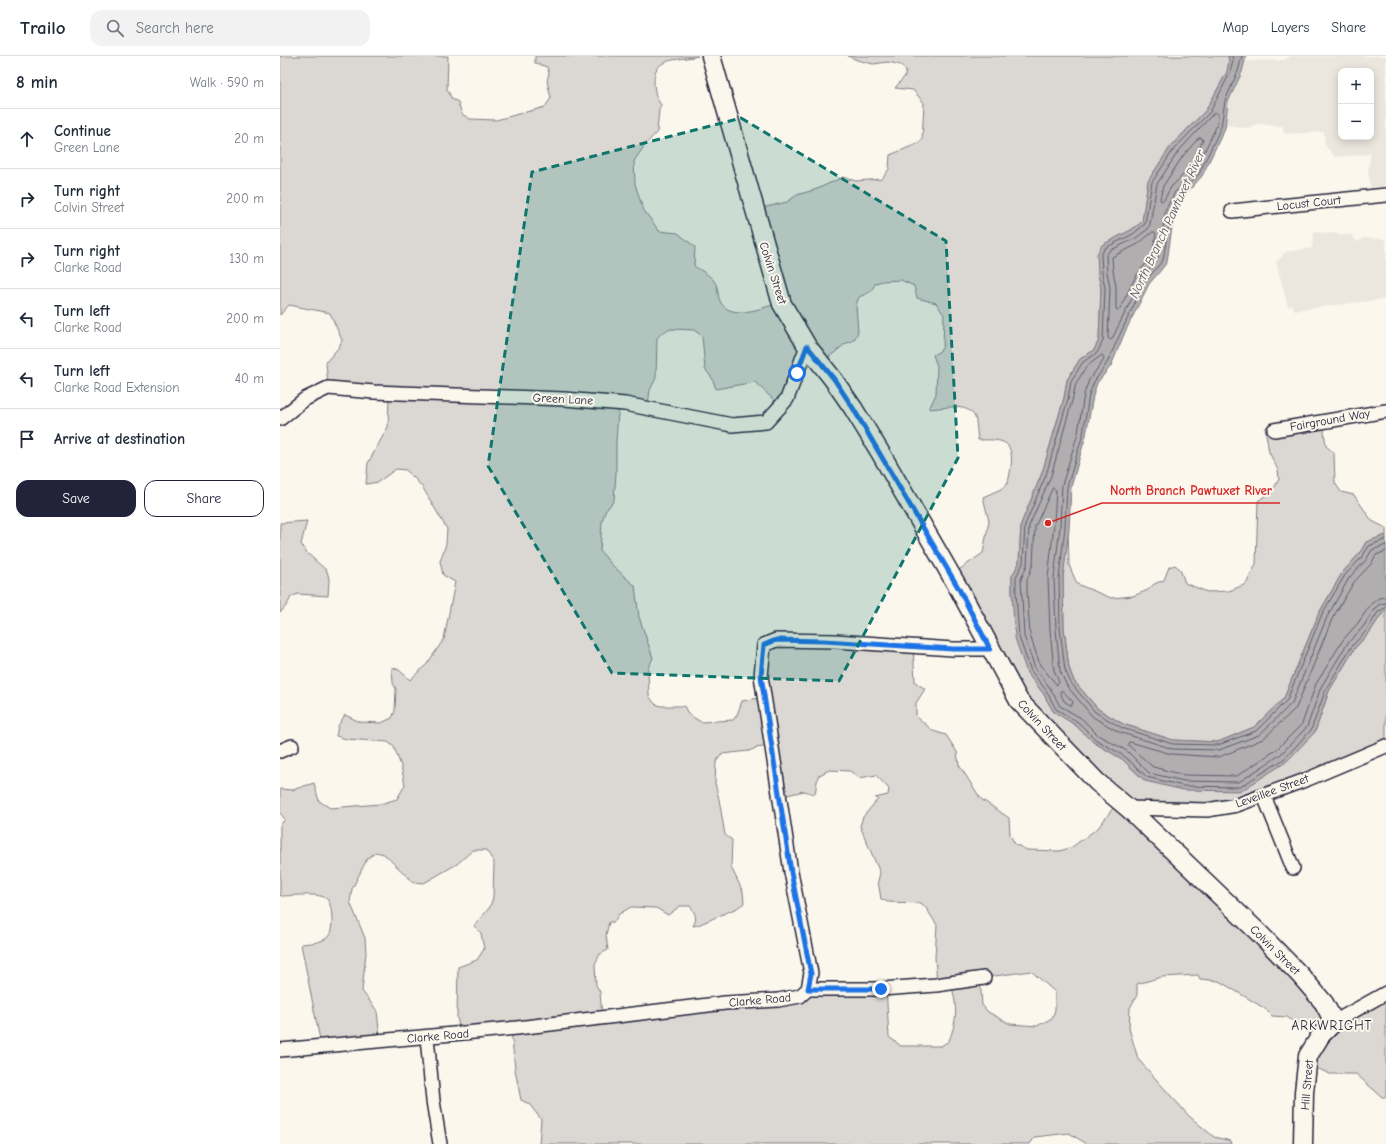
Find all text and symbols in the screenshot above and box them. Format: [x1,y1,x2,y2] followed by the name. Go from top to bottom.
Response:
[90,10,370,46] search box
[20,17,66,39] text: Trailo
[104,17,126,39] icon: search
[136,19,214,37] text: Search here
[1222,19,1249,36] text: Map
[1271,19,1309,36] text: Layers
[1331,19,1366,36] text: Share
[1338,68,1374,140] map controls
[1338,68,1374,104] button: +
[16,73,58,92] text: 8 min
[190,75,264,90] text: Walk · 590 m
[1338,104,1374,140] button: −
[54,122,111,140] text: Continue
[16,128,38,150] icon: ahead
[234,131,264,146] text: 20 m
[54,140,119,155] text: Green Lane
[1126,147,1208,300] water label: North Branch Pawtuxet River
[54,182,120,200] text: Turn right
[16,188,38,210] icon: right
[226,191,264,206] text: 200 m
[1276,193,1342,213] street label: Locust Court
[54,200,124,215] text: Colvin Street
[756,240,790,307] street label: Colvin Street
[54,242,120,260] text: Turn right
[16,248,38,270] icon: right
[229,251,264,266] text: 130 m
[54,260,122,275] text: Clarke Road
[54,302,110,320] text: Turn left
[16,308,38,330] icon: left
[226,311,264,326] text: 200 m
[54,320,122,335] text: Clarke Road
[54,362,110,380] text: Turn left
[788,364,806,382] route start
[16,368,38,390] icon: left
[235,371,264,386] text: 40 m
[54,380,179,395] text: Clarke Road Extension
[532,390,594,408] street label: Green Lane
[1289,406,1372,434] street label: Fairground Way
[16,428,38,450] icon: arrive
[54,430,185,448] text: Arrive at destination
[1102,478,1280,503] callout: North Branch Pawtuxet River
[16,480,136,517] button: Save
[144,480,264,517] button: Share
[1110,483,1273,498] text: North Branch Pawtuxet River
[1015,697,1070,754] street label: Colvin Street
[1234,771,1311,811] street label: Leveillee Street
[1247,922,1303,978] street label: Colvin Street
[872,980,890,998] route end
[728,990,792,1010] street label: Clarke Road
[1292,1018,1372,1033] district label: ARKWRIGHT
[406,1026,470,1046] street label: Clarke Road
[1298,1059,1316,1111] street label: Hill Street

